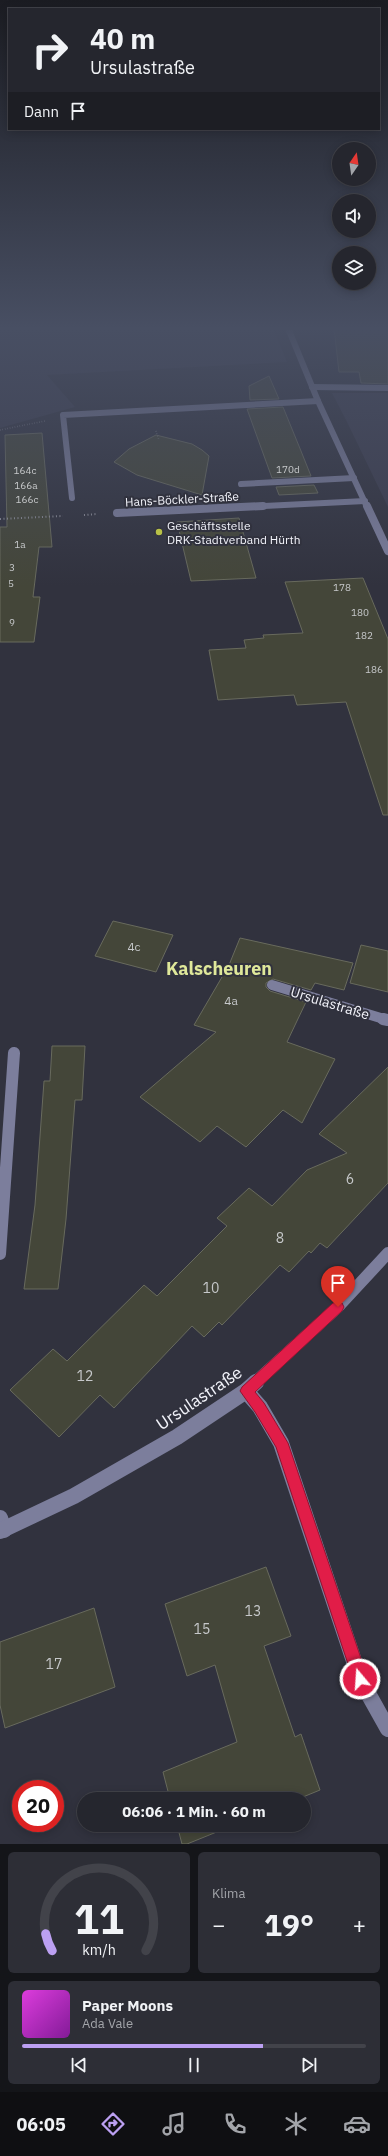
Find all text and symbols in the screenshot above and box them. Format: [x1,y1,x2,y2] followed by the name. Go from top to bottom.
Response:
[90,20,155,57] text: 40 m
[24,24,76,76] icon: right
[90,56,195,79] text: Ursulastraße
[67,100,89,122] icon: arrive
[24,102,59,121] text: Dann
[332,142,376,186] north arrow
[332,142,376,290] map controls
[332,194,376,238] button: sound
[332,246,376,290] button: layers
[276,463,300,476] house number: 170d
[13,464,37,477] house number: 164c
[14,479,38,492] house number: 166a
[125,489,240,509] street label: Hans-Böckler-Straße
[15,493,39,506] house number: 166c
[167,518,301,547] place label: Geschäftsstelle DRK-Stadtverband Hürth
[154,527,164,537] marker: Geschäftsstelle DRK-Stadtverband Hürth
[14,538,26,551] house number: 1a
[9,561,15,574] house number: 3
[8,577,14,590] house number: 5
[333,581,351,594] house number: 178
[351,606,369,619] house number: 180
[9,616,15,629] house number: 9
[355,629,373,642] house number: 182
[365,663,383,676] house number: 186
[127,939,141,954] house number: 4c
[166,957,272,980] district label: Kalscheuren
[288,982,372,1024] street label: Ursulastraße
[224,993,238,1008] house number: 4a
[346,1170,354,1188] house number: 6
[276,1229,284,1247] house number: 8
[321,1266,355,1307] pin
[327,1272,349,1294] icon: arrive
[203,1279,219,1297] house number: 10
[152,1361,246,1435] street label: Ursulastraße
[77,1367,93,1385] house number: 12
[245,1602,261,1620] house number: 13
[194,1620,210,1638] house number: 15
[46,1655,62,1673] house number: 17
[339,1658,381,1700] position arrow
[12,1780,64,1832] speed limit sign: 20
[122,1802,266,1821] text: 06:06 · 1 Min. · 60 m
[212,1885,245,1902] text: Klima
[74,1890,124,1944] text: 11
[264,1905,314,1944] text: 19°
[212,1910,225,1939] text: −
[353,1910,366,1939] text: +
[82,1939,116,1958] text: km/h
[82,1996,173,2015] text: Paper Moons
[82,2015,133,2032] text: Ada Vale
[68,2054,90,2076] icon: previous
[183,2054,205,2076] icon: pause
[298,2054,320,2076] icon: next
[99,2110,127,2138] icon: directions
[160,2110,188,2138] icon: music
[221,2110,249,2138] icon: phone
[282,2110,310,2138] icon: climate
[343,2110,371,2138] icon: car
[17,2113,66,2136] text: 06:05

